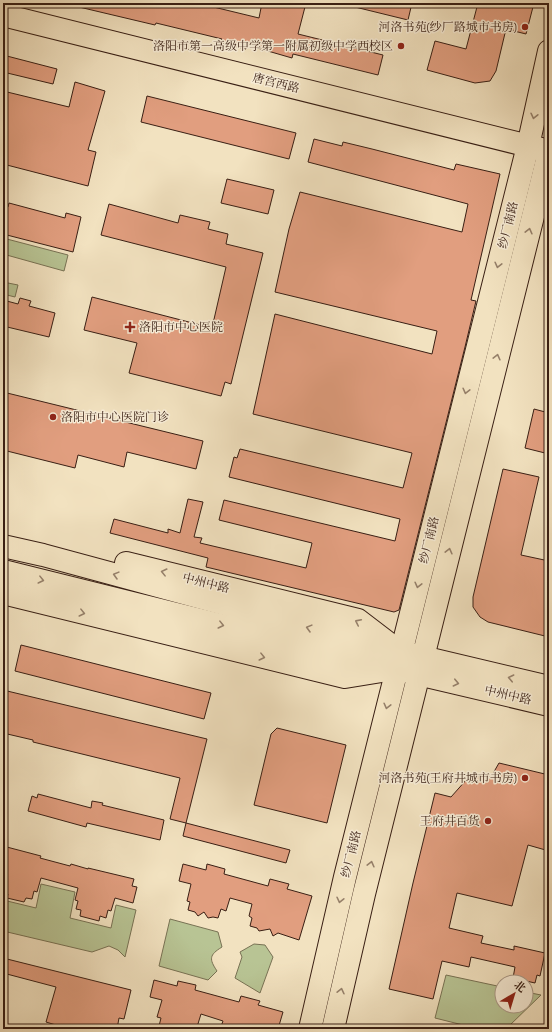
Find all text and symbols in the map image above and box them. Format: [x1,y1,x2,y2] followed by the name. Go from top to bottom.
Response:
[378,19,517,35] place label: 河洛书苑(纱厂路城市书房)
[520,22,530,32] marker: 河洛书苑(纱厂路城市书房)
[153,38,393,54] place label: 洛阳市第一高级中学第一附属初级中学西校区
[396,41,406,51] marker: 洛阳市第一高级中学第一附属初级中学西校区
[251,69,301,97] street label: 唐宫西路
[531,113,539,119] one-way arrow
[494,200,522,250] street label: 纱厂南路
[524,228,533,235] one-way arrow
[494,262,502,268] one-way arrow
[139,319,223,335] place label: 洛阳市中心医院
[124,321,136,333] marker: 洛阳市中心医院
[493,354,501,360] one-way arrow
[462,387,471,394] one-way arrow
[61,409,169,425] place label: 洛阳市中心医院门诊
[48,412,58,422] marker: 洛阳市中心医院门诊
[415,515,443,565] street label: 纱厂南路
[444,548,453,555] one-way arrow
[161,568,168,577] one-way arrow
[181,569,231,597] street label: 中州中路
[113,571,120,580] one-way arrow
[37,575,44,584] one-way arrow
[414,582,422,588] one-way arrow
[78,608,85,616] one-way arrow
[355,619,362,627] one-way arrow
[218,620,225,628] one-way arrow
[306,624,312,632] one-way arrow
[259,652,266,660] one-way arrow
[508,674,515,683] one-way arrow
[453,679,460,687] one-way arrow
[483,682,533,708] street label: 中州中路
[384,703,392,709] one-way arrow
[378,770,517,786] place label: 河洛书苑(王府井城市书房)
[520,773,530,783] marker: 河洛书苑(王府井城市书房)
[420,813,480,829] place label: 王府井百货
[483,816,493,826] marker: 王府井百货
[337,829,365,879] street label: 纱厂南路
[367,861,375,868] one-way arrow
[336,897,344,904] one-way arrow
[494,974,534,1014] north arrow
[511,977,529,996] text: 北
[337,988,345,994] one-way arrow

